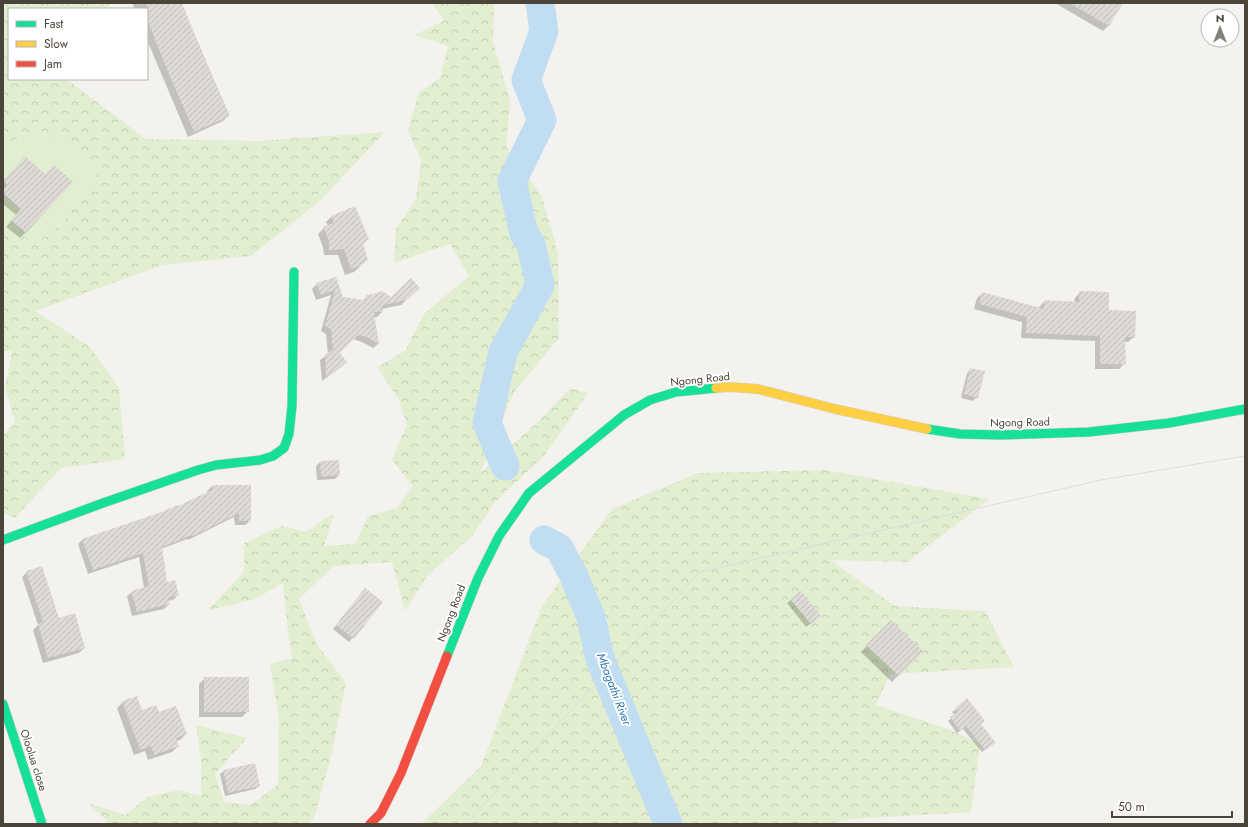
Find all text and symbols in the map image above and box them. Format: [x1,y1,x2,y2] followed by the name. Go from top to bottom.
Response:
[8,8,148,80] legend
[1200,8,1240,48] north arrow
[1216,10,1224,26] text: N
[44,15,63,33] text: Fast
[44,35,69,53] text: Slow
[42,55,62,73] text: Jam
[669,368,731,390] street label: Ngong Road
[990,413,1050,431] street label: Ngong Road
[433,582,469,644] street label: Ngong Road
[592,650,636,729] water label: Mbagathi River
[16,727,52,793] street label: Oloolua close
[1112,793,1232,819] scale bar
[1118,798,1145,816] text: 50 m

